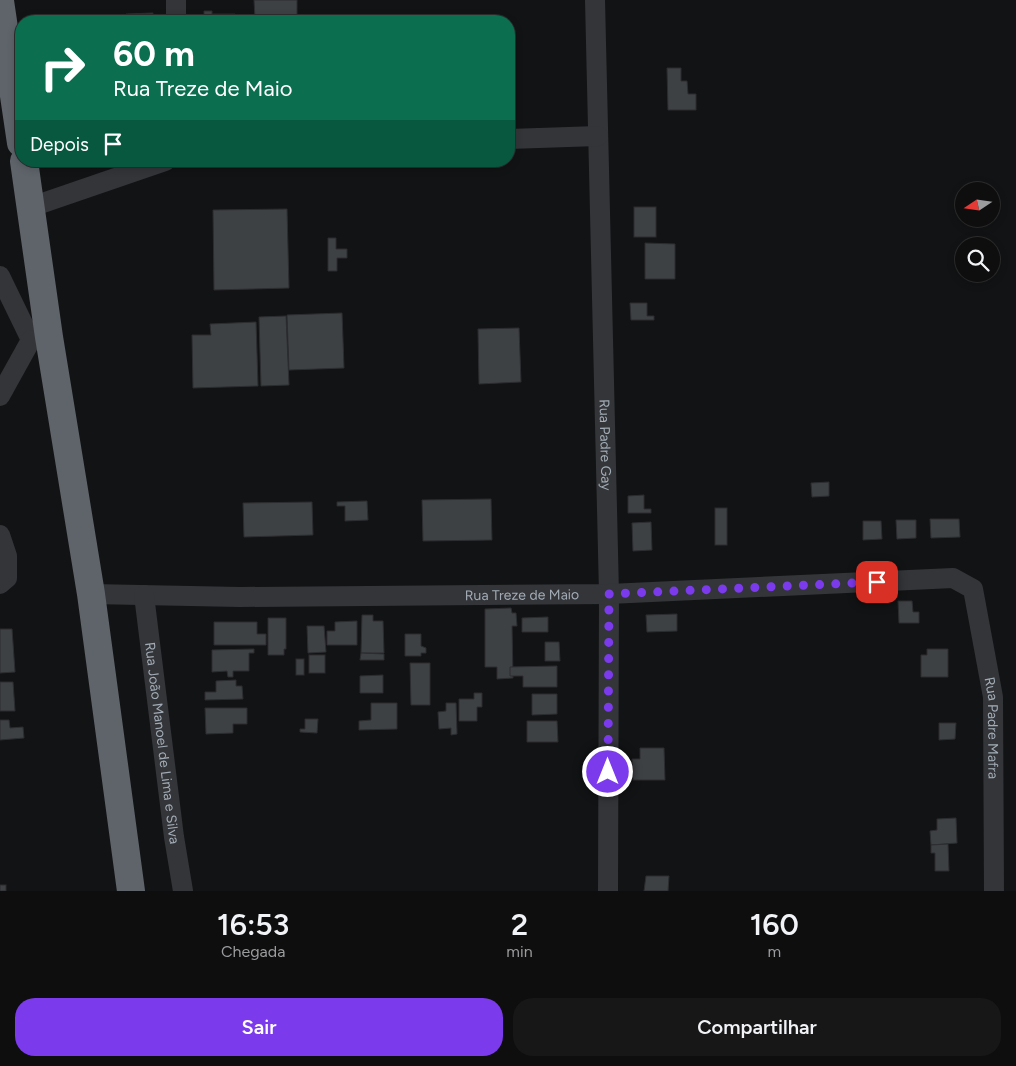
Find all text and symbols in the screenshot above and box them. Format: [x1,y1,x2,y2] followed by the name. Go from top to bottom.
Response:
[113,33,195,75] text: 60 m
[30,35,95,100] icon: right
[113,75,293,102] text: Rua Treze de Maio
[99,130,127,158] icon: arrive
[30,133,89,156] text: Depois
[955,182,1000,228] north arrow
[955,182,1000,282] map controls
[955,237,1000,282] button: search
[596,399,615,491] street label: Rua Padre Gay
[856,561,898,603] pin
[863,568,891,596] icon: arrive
[465,586,579,604] street label: Rua Treze de Maio
[141,641,183,845] street label: Rua João Manoel de Lima e Silva
[981,676,1002,779] street label: Rua Padre Mafra
[581,745,633,797] position arrow
[217,906,289,943] text: 16:53
[511,906,528,943] text: 2
[750,906,799,943] text: 160
[221,942,285,961] text: Chegada
[506,942,533,961] text: min
[767,942,781,961] text: m
[15,998,503,1056] button: Sair
[513,998,1001,1056] button: Compartilhar

